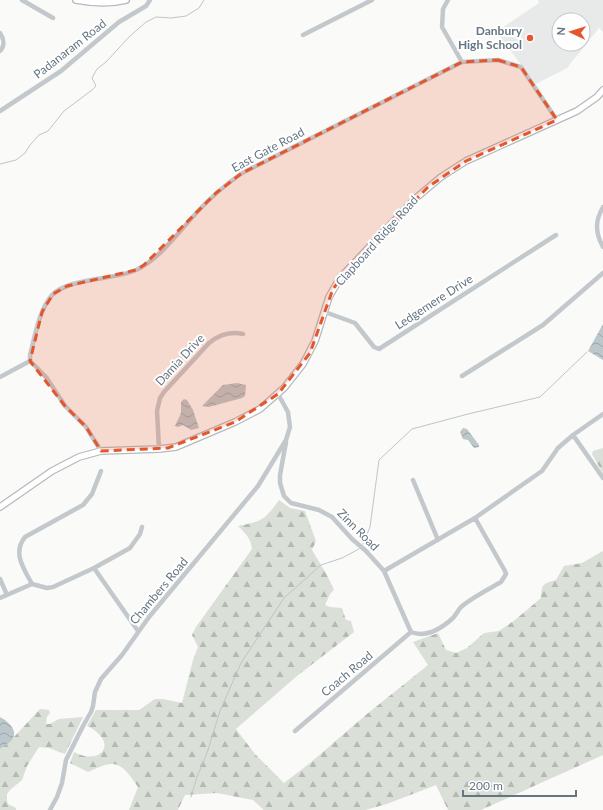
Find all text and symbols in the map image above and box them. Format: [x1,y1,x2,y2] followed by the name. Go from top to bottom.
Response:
[551,12,591,52] north arrow
[30,16,109,82] street label: Padanaram Road
[458,23,523,52] place label: Danbury High School
[554,27,567,36] text: N
[525,33,535,43] marker: Danbury High School
[229,124,307,175] street label: East Gate Road
[332,192,421,289] street label: Clapboard Ridge Road
[392,271,475,332] street label: Ledgemere Drive
[152,331,207,389] street label: Damia Drive
[334,506,382,554] street label: Zinn Road
[126,554,191,627] street label: Chambers Road
[318,648,376,700] street label: Coach Road
[463,772,576,798] scale bar
[469,778,503,793] text: 200 m

